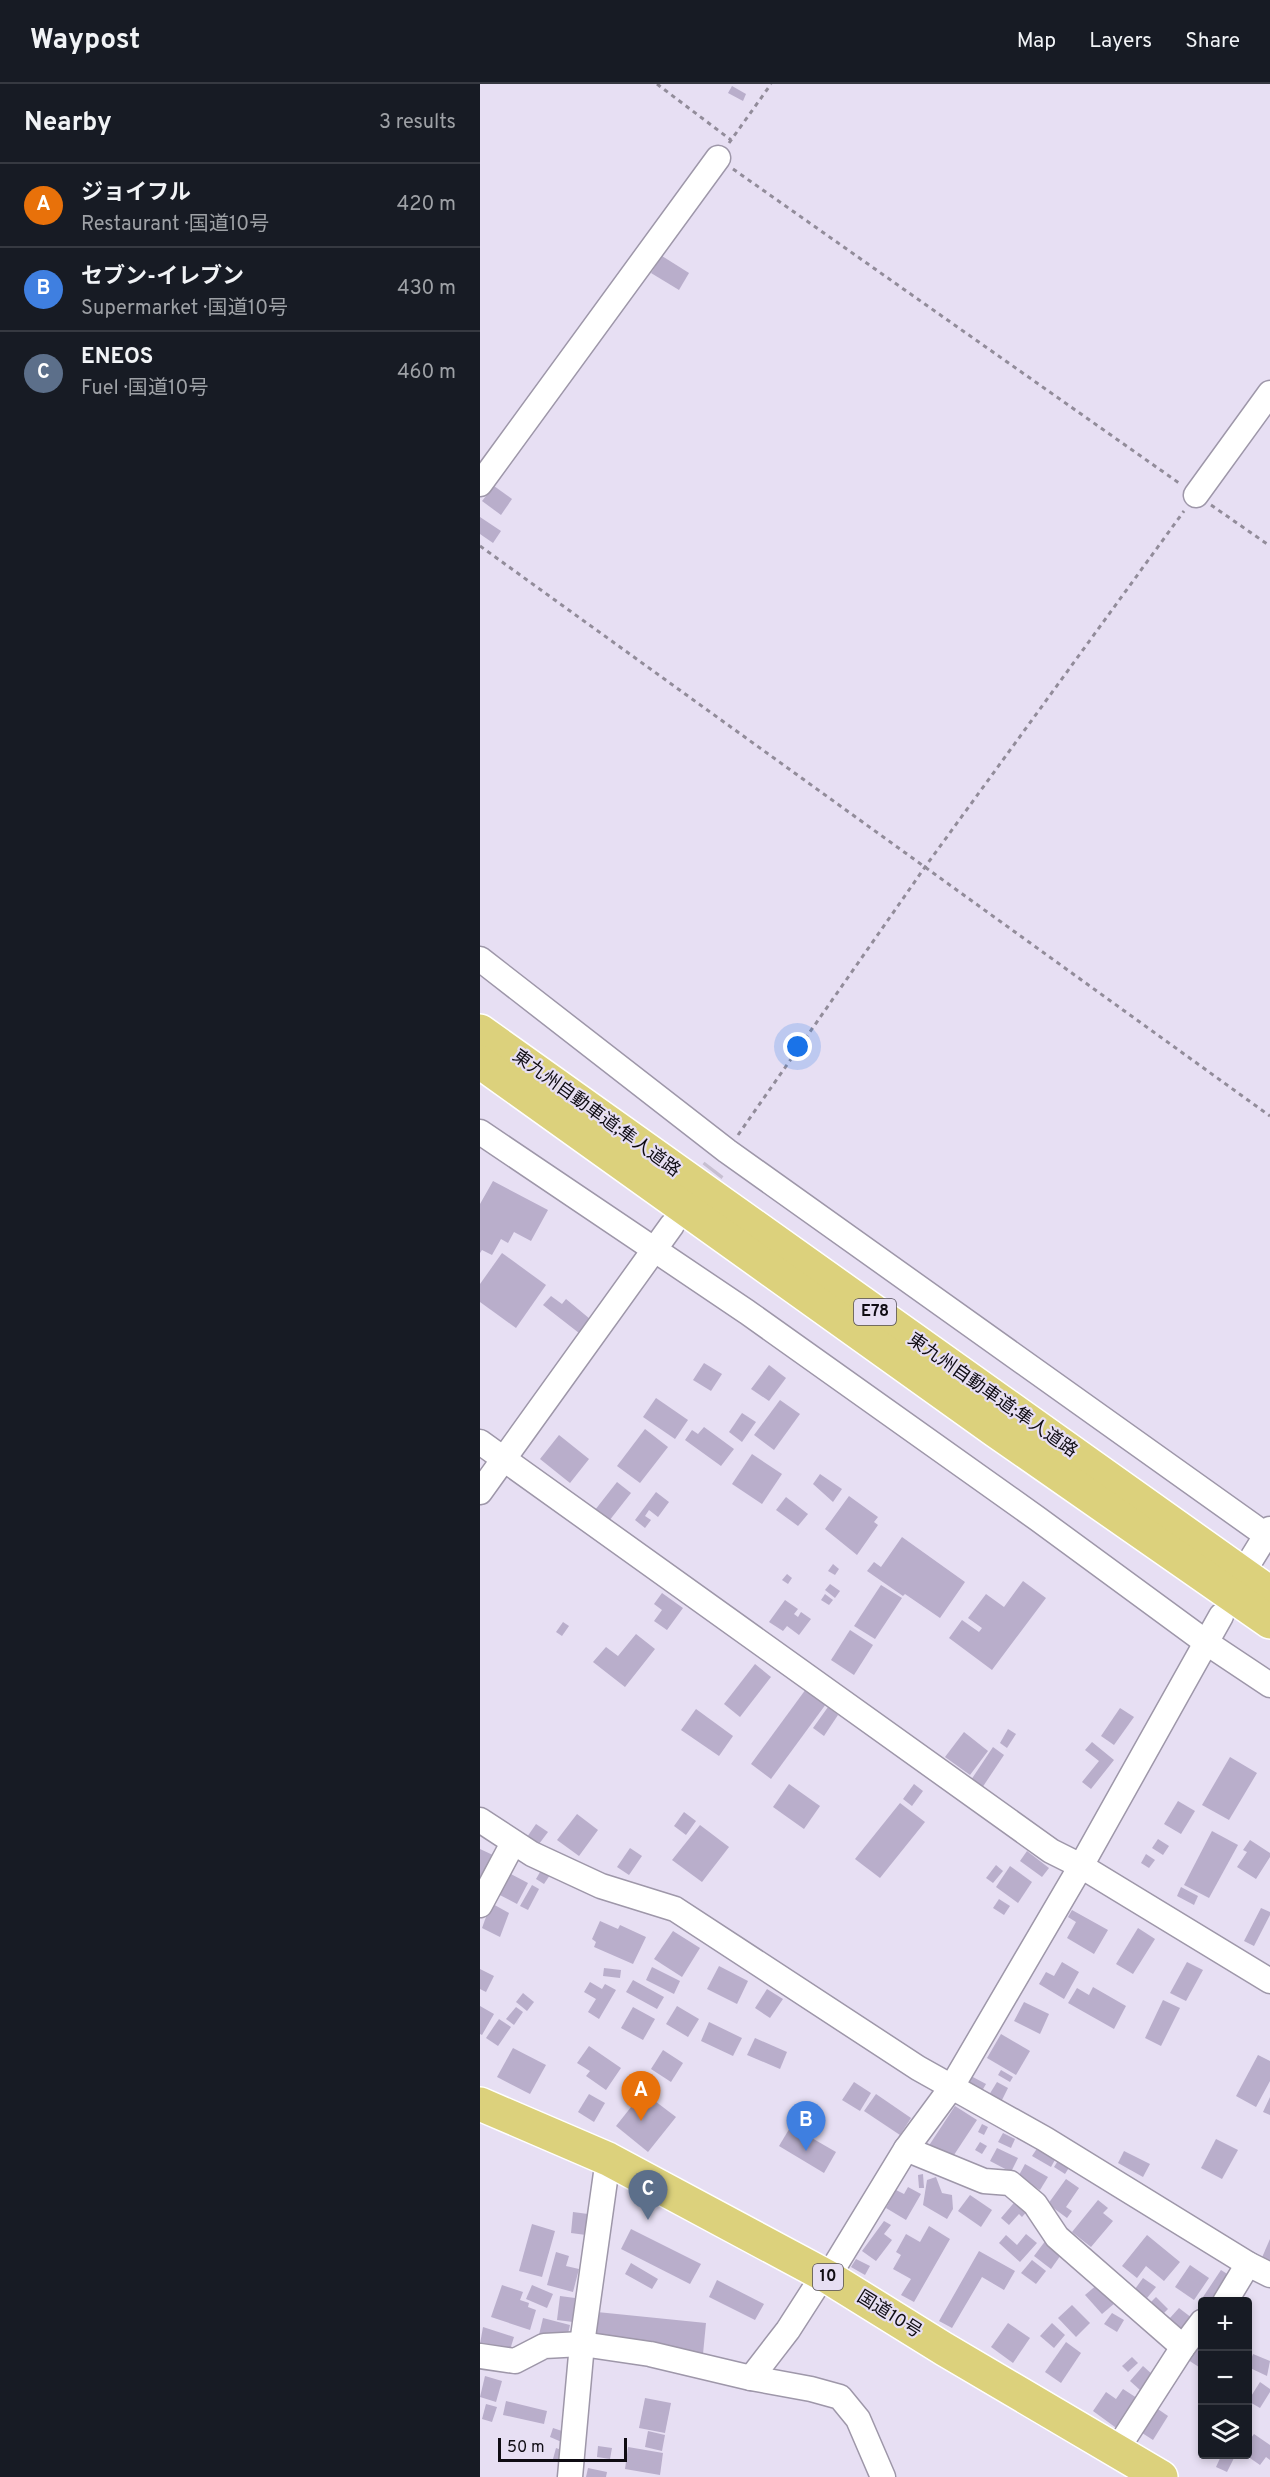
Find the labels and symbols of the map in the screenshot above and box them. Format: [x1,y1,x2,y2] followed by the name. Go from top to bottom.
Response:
[783,1032,812,1061] your location
[508,1045,684,1183] street label: 東九州自動車道;隼人道路
[854,1299,896,1325] road number: E78
[903,1329,1081,1463] street label: 東九州自動車道;隼人道路
[622,2072,660,2121] pin: A
[786,2102,826,2151] pin: B
[628,2170,668,2220] pin: C
[813,2264,843,2290] road number: 10
[852,2286,926,2344] street label: 国道10号
[498,2435,627,2462] scale bar

